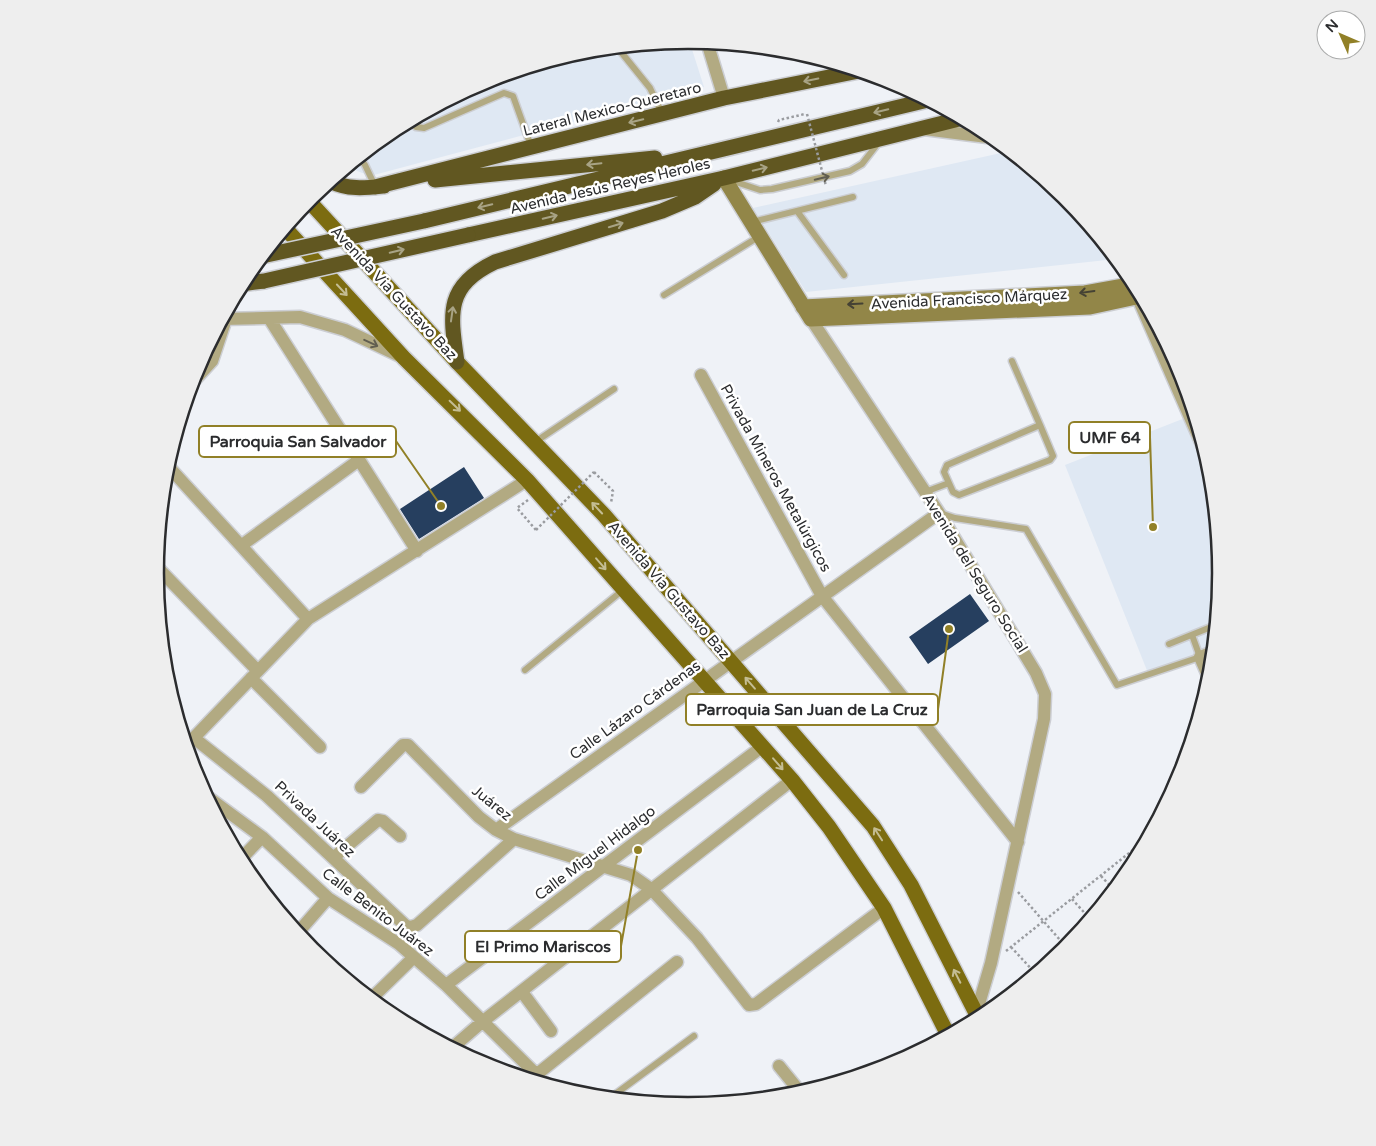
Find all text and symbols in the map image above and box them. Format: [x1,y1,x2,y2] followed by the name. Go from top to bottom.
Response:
[1316,10,1366,60] north arrow
[1322,16,1342,36] text: N
[803,76,819,86] one-way arrow
[521,78,703,140] street label: Lateral Mexico-Queretaro
[873,107,889,116] one-way arrow
[628,117,644,126] one-way arrow
[508,154,712,218] street label: Avenida Jesús Reyes Heroles
[586,159,602,169] one-way arrow
[751,164,767,173] one-way arrow
[814,173,830,182] one-way arrow
[477,202,493,212] one-way arrow
[542,212,558,221] one-way arrow
[607,220,623,229] one-way arrow
[327,222,461,364] street label: Avenida Via Gustavo Baz
[388,246,404,255] one-way arrow
[336,283,348,296] one-way arrow
[870,285,1068,313] street label: Avenida Francisco Márquez
[1079,287,1095,297] one-way arrow
[847,300,863,309] one-way arrow
[448,306,458,322] one-way arrow
[363,338,378,348] one-way arrow
[717,381,835,575] street label: Privada Mineros Metalúrgicos
[448,400,461,412] one-way arrow
[1069,422,1150,453] callout: UMF 64
[199,426,396,457] callout: Parroquia San Salvador
[1079,428,1141,448] text: UMF 64
[210,432,387,452] text: Parroquia San Salvador
[919,490,1031,656] street label: Avenida del Seguro Social
[591,502,603,514] one-way arrow
[604,517,734,663] street label: Avenida Via Gustavo Baz
[595,558,606,571] one-way arrow
[566,656,704,764] street label: Calle Lázaro Cárdenas
[744,677,756,690] one-way arrow
[686,694,938,725] callout: Parroquia San Juan de La Cruz
[696,700,928,720] text: Parroquia San Juan de La Cruz
[773,757,784,770] one-way arrow
[271,777,359,861] street label: Privada Juárez
[468,782,516,824] street label: Juárez
[531,802,659,904] street label: Calle Miguel Hidalgo
[872,827,882,841] one-way arrow
[319,864,437,960] street label: Calle Benito Juárez
[465,931,621,962] callout: El Primo Mariscos
[475,937,611,957] text: El Primo Mariscos
[952,968,962,983] one-way arrow

